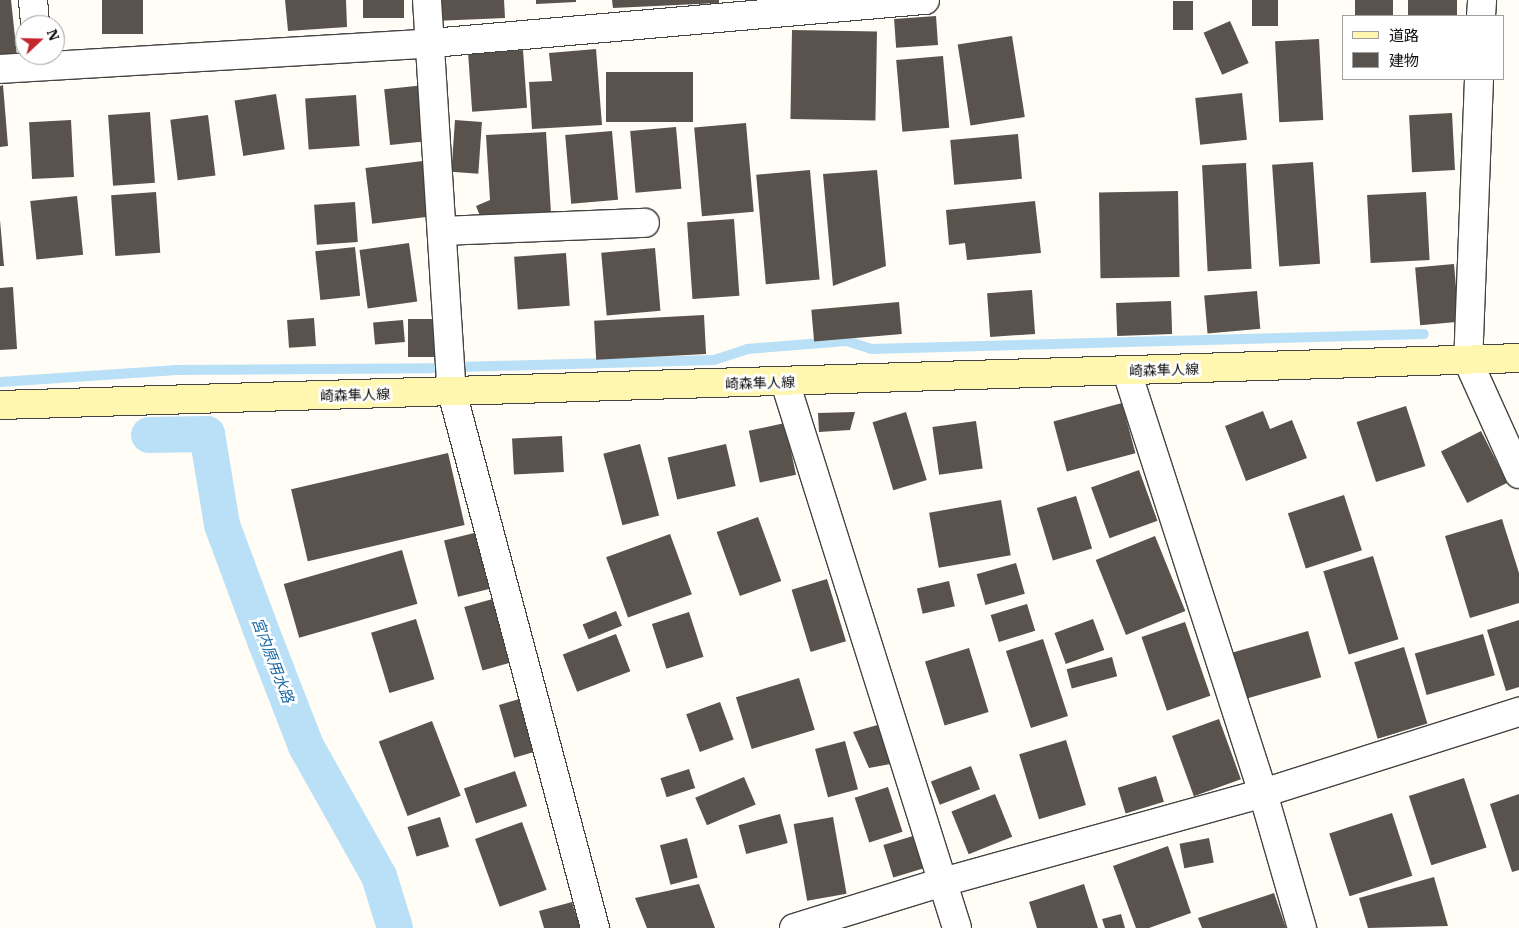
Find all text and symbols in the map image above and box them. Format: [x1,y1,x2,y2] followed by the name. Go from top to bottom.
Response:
[15,15,65,65] north arrow
[1342,15,1504,80] legend
[1389,26,1419,45] text: 道路
[43,27,63,43] text: N
[1389,51,1419,70] text: 建物
[1129,360,1199,380] street label: 崎森隼人線
[725,373,795,393] street label: 崎森隼人線
[320,385,390,405] street label: 崎森隼人線
[248,615,298,705] water label: 宮内原用水路

